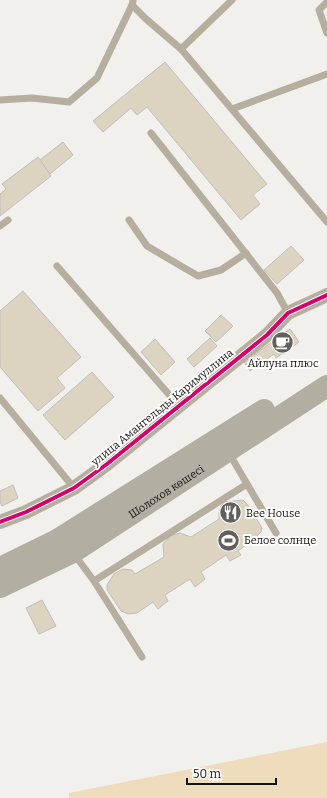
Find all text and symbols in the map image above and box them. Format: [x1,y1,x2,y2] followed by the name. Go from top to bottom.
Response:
[270,330,296,356] cafe icon: Айлуна плюс
[88,346,236,469] street label: улица Амангельды Каримуллина
[247,357,319,370] place label: Айлуна плюс
[126,462,207,521] street label: Шолохов көшесі
[217,500,243,526] restaurant icon: Bee House
[246,507,300,520] place label: Bee House
[215,527,241,553] sports icon: Белое солнце
[244,534,316,547] place label: Белое солнце
[187,760,276,786] scale bar
[193,767,222,781] text: 50 m

